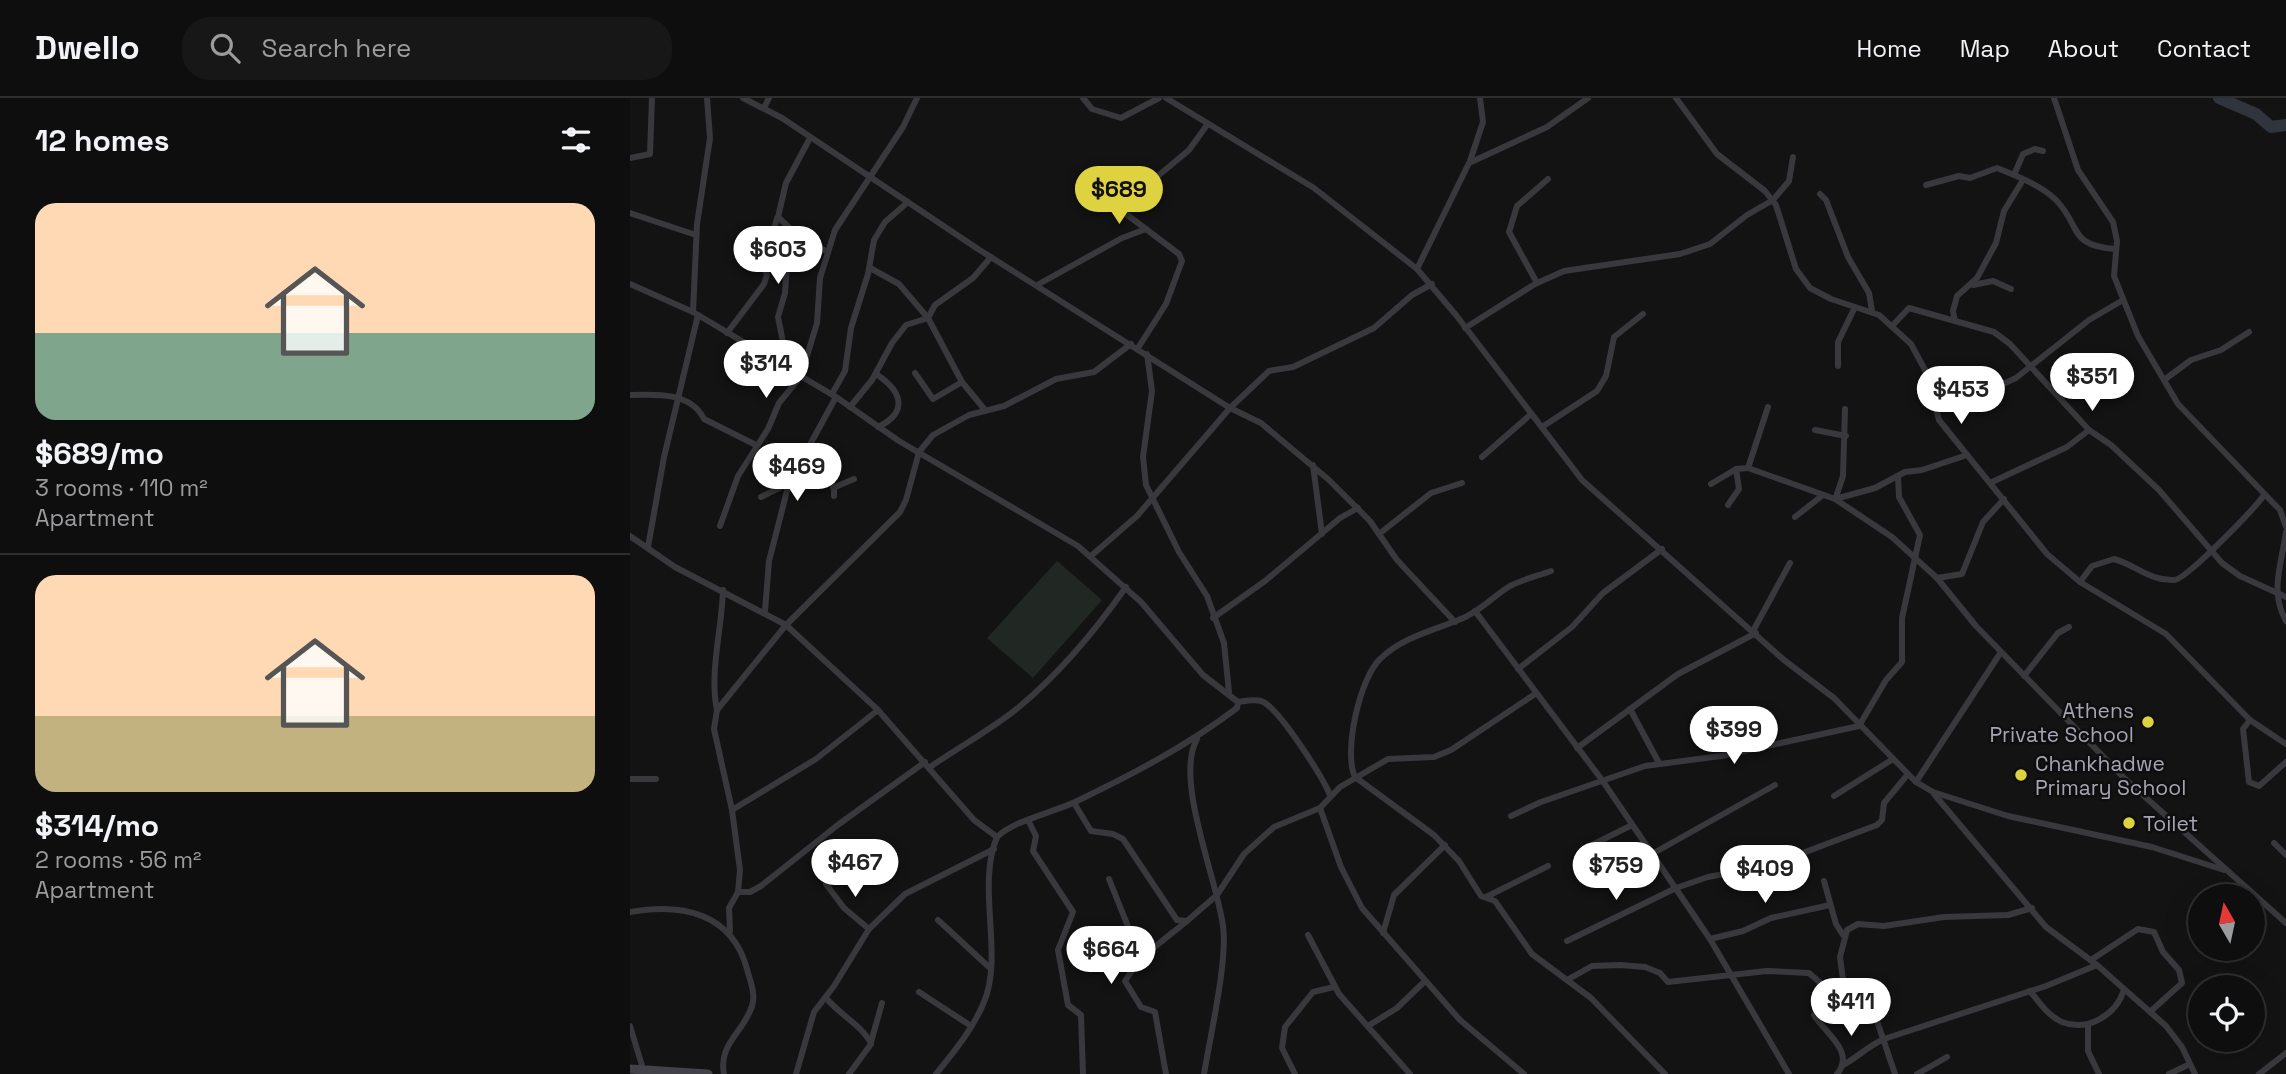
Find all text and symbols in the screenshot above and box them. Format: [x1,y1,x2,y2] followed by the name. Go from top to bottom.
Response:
[182,17,672,80] search box
[35,27,140,69] text: Dwello
[206,29,244,67] icon: search
[262,31,411,65] text: Search here
[1856,33,1922,64] text: Home
[1960,33,2010,64] text: Map
[2048,33,2119,64] text: About
[2157,33,2251,64] text: Contact
[35,121,170,160] text: 12 homes
[557,121,595,159] icon: filters
[1078,166,1160,226] pin: $689
[1091,174,1147,204] text: $689
[737,226,819,286] pin: $603
[749,234,807,264] text: $603
[252,248,378,374] icon: home
[725,341,807,400] pin: $314
[740,348,792,378] text: $314
[2051,354,2133,413] pin: $351
[2066,361,2118,391] text: $351
[1920,366,2002,426] pin: $453
[1933,374,1989,404] text: $453
[35,434,164,473] text: $689/mo
[756,444,838,503] pin: $469
[769,451,826,481] text: $469
[35,473,208,503] text: 3 rooms · 110 m²
[35,503,155,533] text: Apartment
[252,620,378,746] icon: home
[1989,697,2134,748] place label: Athens Private School
[1693,706,1775,766] pin: $399
[1706,714,1762,744] text: $399
[2140,714,2156,730] marker: Athens Private School
[2035,750,2186,801] place label: Chankhadwe Primary School
[2013,767,2029,783] marker: Chankhadwe Primary School
[35,806,159,845] text: $314/mo
[2143,810,2198,837] place label: Toilet
[2121,815,2137,831] marker: Toilet
[814,840,896,899] pin: $467
[1575,842,1657,902] pin: $759
[35,845,201,875] text: 2 rooms · 56 m²
[1724,846,1806,905] pin: $409
[827,847,883,877] text: $467
[1589,850,1643,880] text: $759
[1736,853,1794,883] text: $409
[35,875,155,905] text: Apartment
[2188,884,2264,961] north arrow
[2188,884,2265,1052] map controls
[1070,926,1152,986] pin: $664
[1083,934,1140,964] text: $664
[2188,975,2265,1052] button: locate
[1810,978,1892,1038] pin: $411
[1827,986,1875,1016] text: $411

